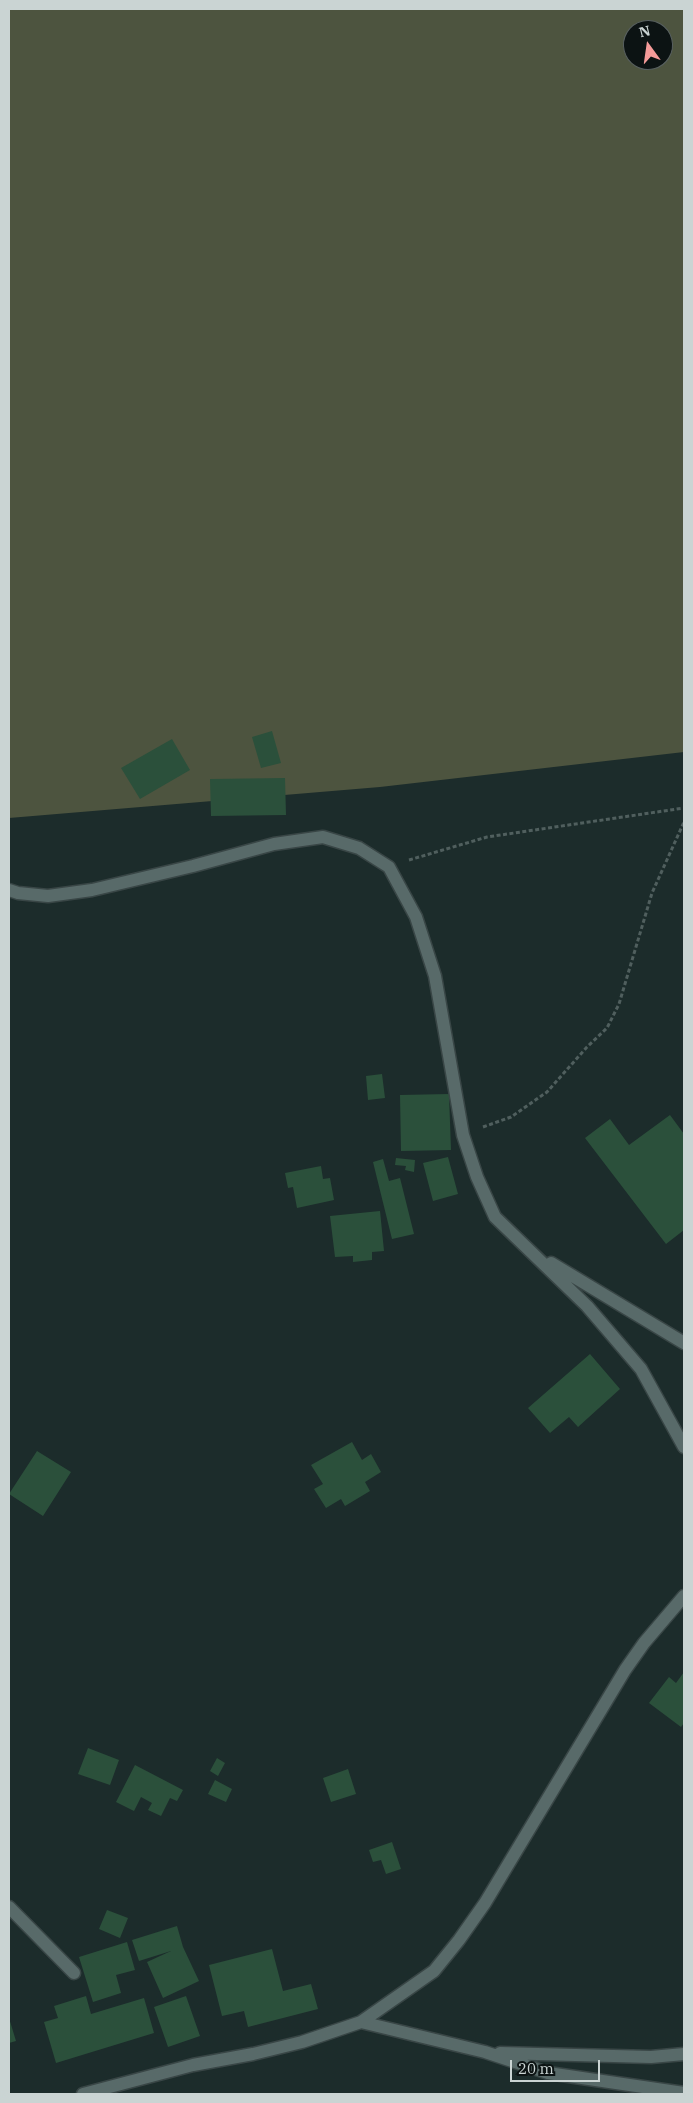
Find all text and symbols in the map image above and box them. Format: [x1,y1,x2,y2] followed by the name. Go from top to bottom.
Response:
[623,20,673,70] north arrow
[637,21,652,41] text: N
[513,2050,603,2082] scale bar
[518,2059,554,2078] text: 20 m

